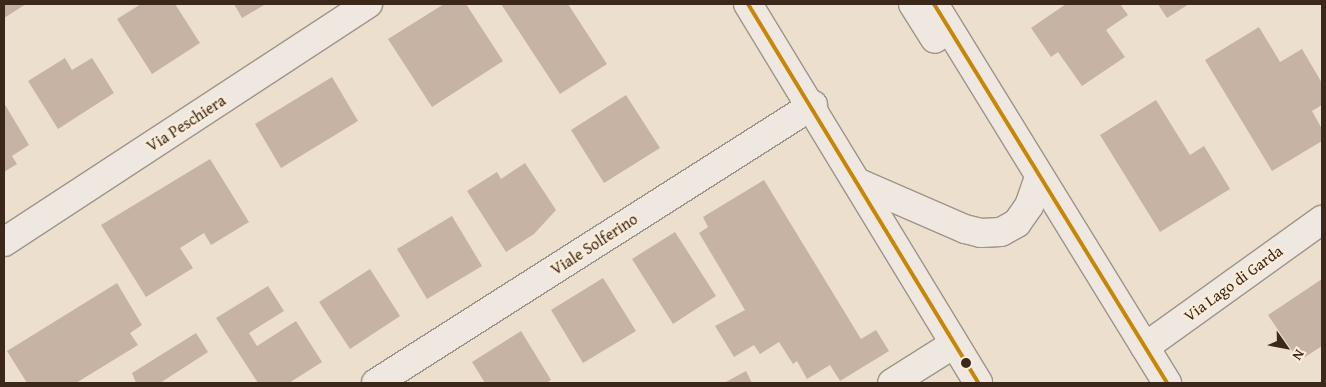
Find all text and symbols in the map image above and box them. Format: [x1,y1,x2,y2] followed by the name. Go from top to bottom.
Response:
[143,90,229,156] street label: Via Peschiera
[547,209,641,279] street label: Viale Solferino
[1180,241,1286,325] street label: Via Lago di Garda
[1261,322,1311,372] north arrow
[1288,346,1310,365] text: N
[961,358,971,368] unlabelled marker

